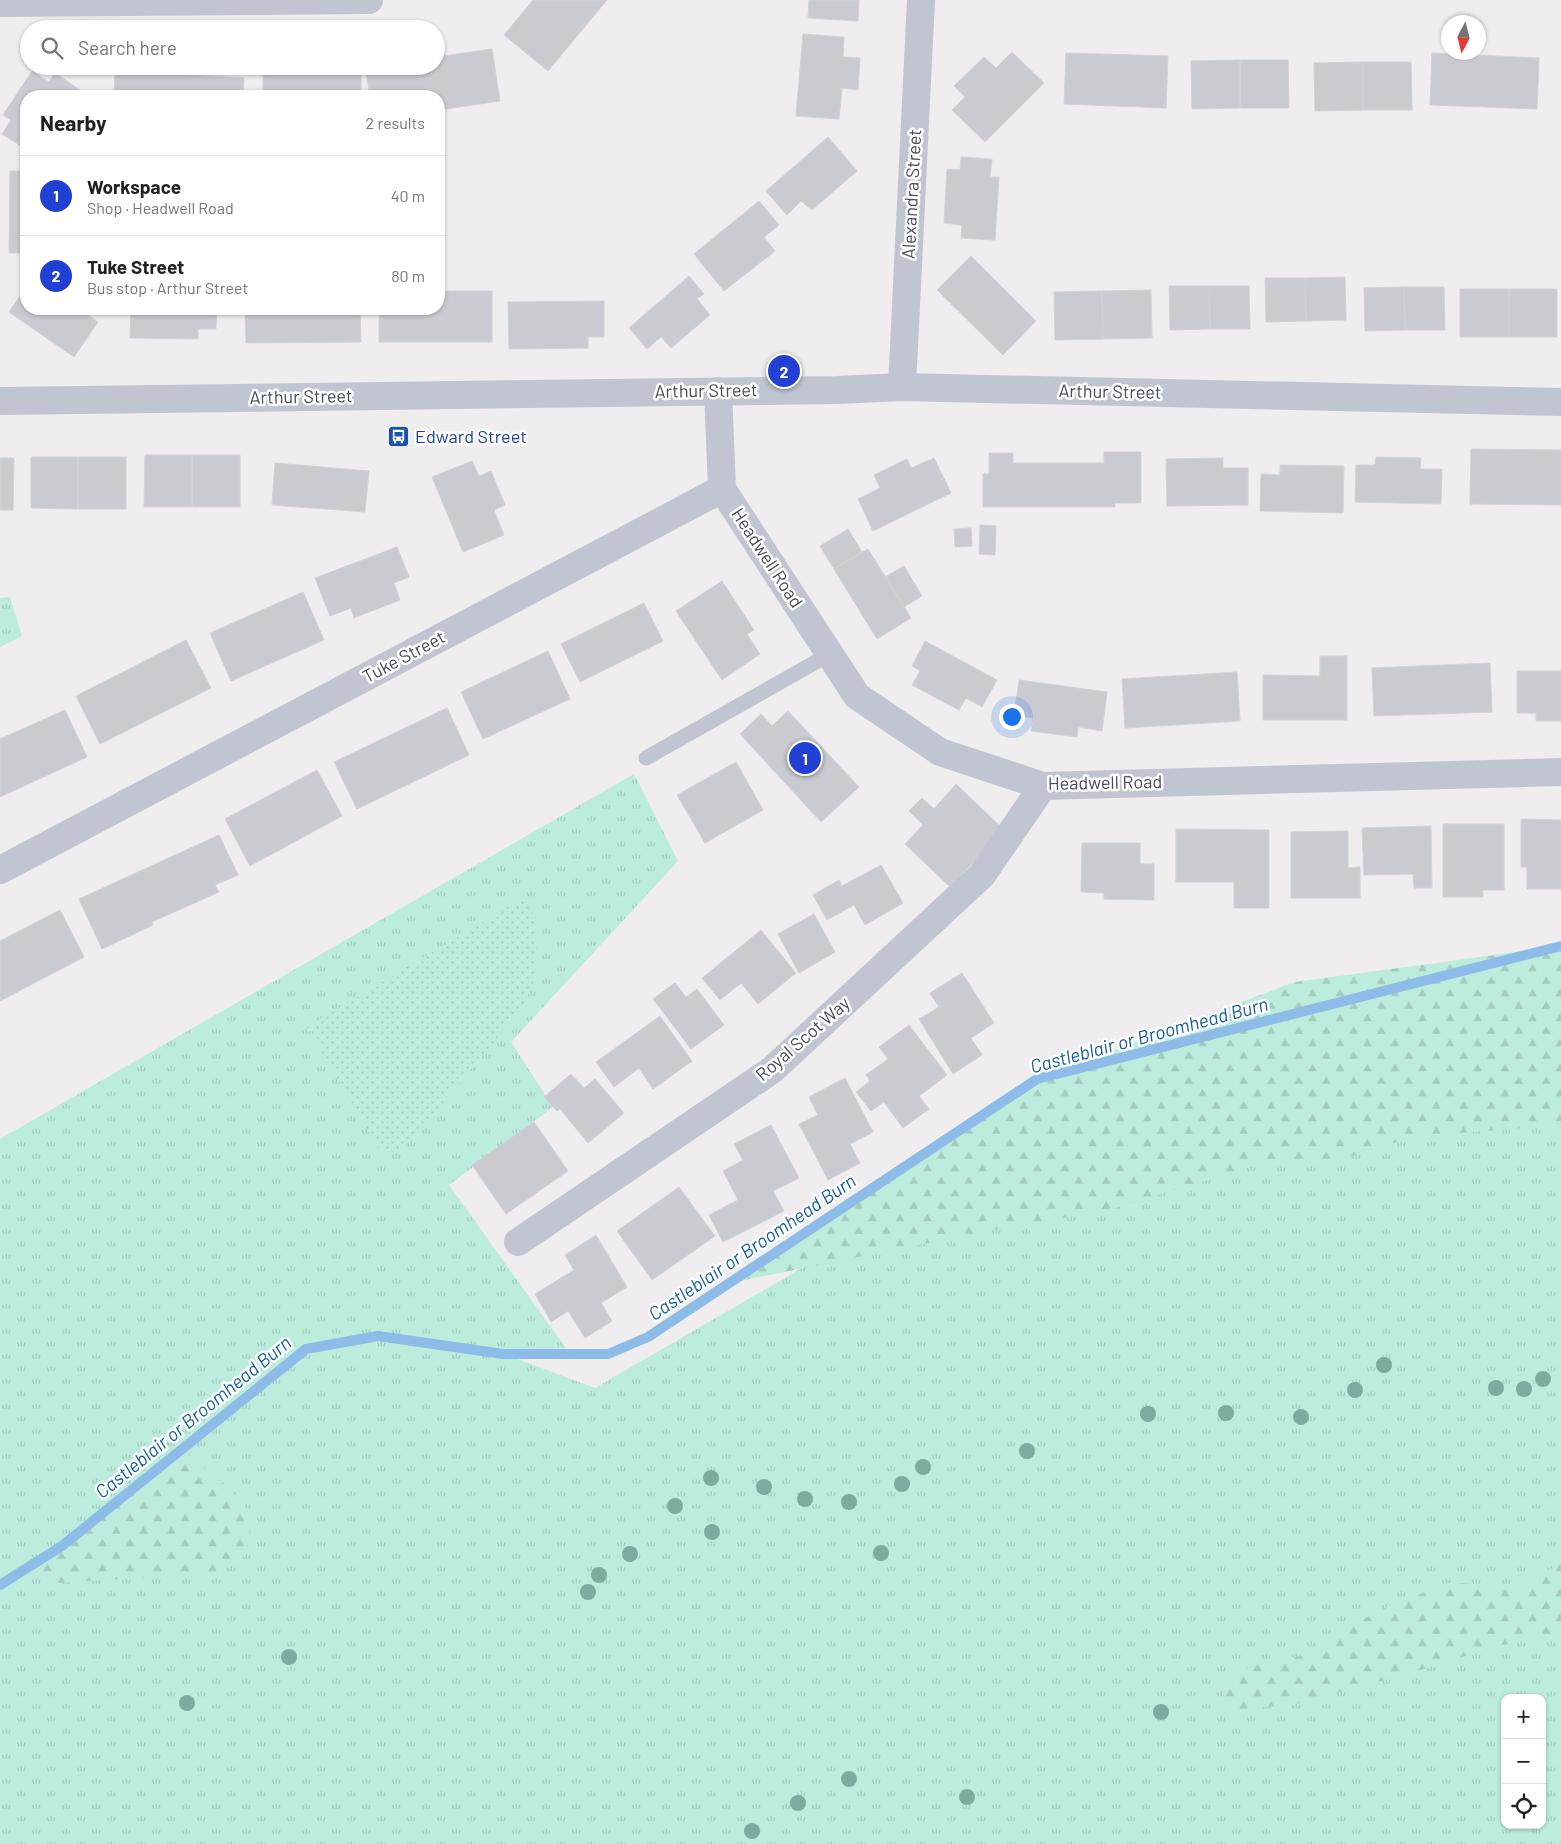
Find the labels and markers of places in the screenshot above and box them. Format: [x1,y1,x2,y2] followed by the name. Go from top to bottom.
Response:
[768,352,800,390] pin: 2
[387,425,411,449] bus stop icon: Edward Street
[415,425,527,447] place label: Edward Street
[789,739,821,777] pin: 1

